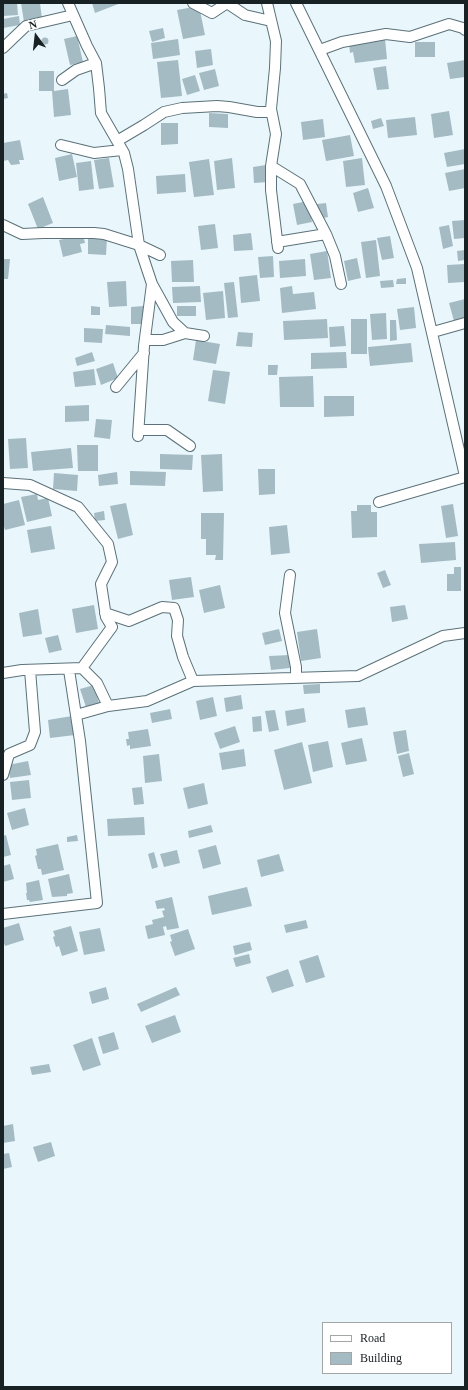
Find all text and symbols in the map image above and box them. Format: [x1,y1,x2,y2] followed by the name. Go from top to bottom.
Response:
[16,16,56,56] north arrow
[27,18,38,31] text: N
[322,1322,452,1374] legend
[360,1331,385,1345] text: Road
[360,1351,402,1365] text: Building

